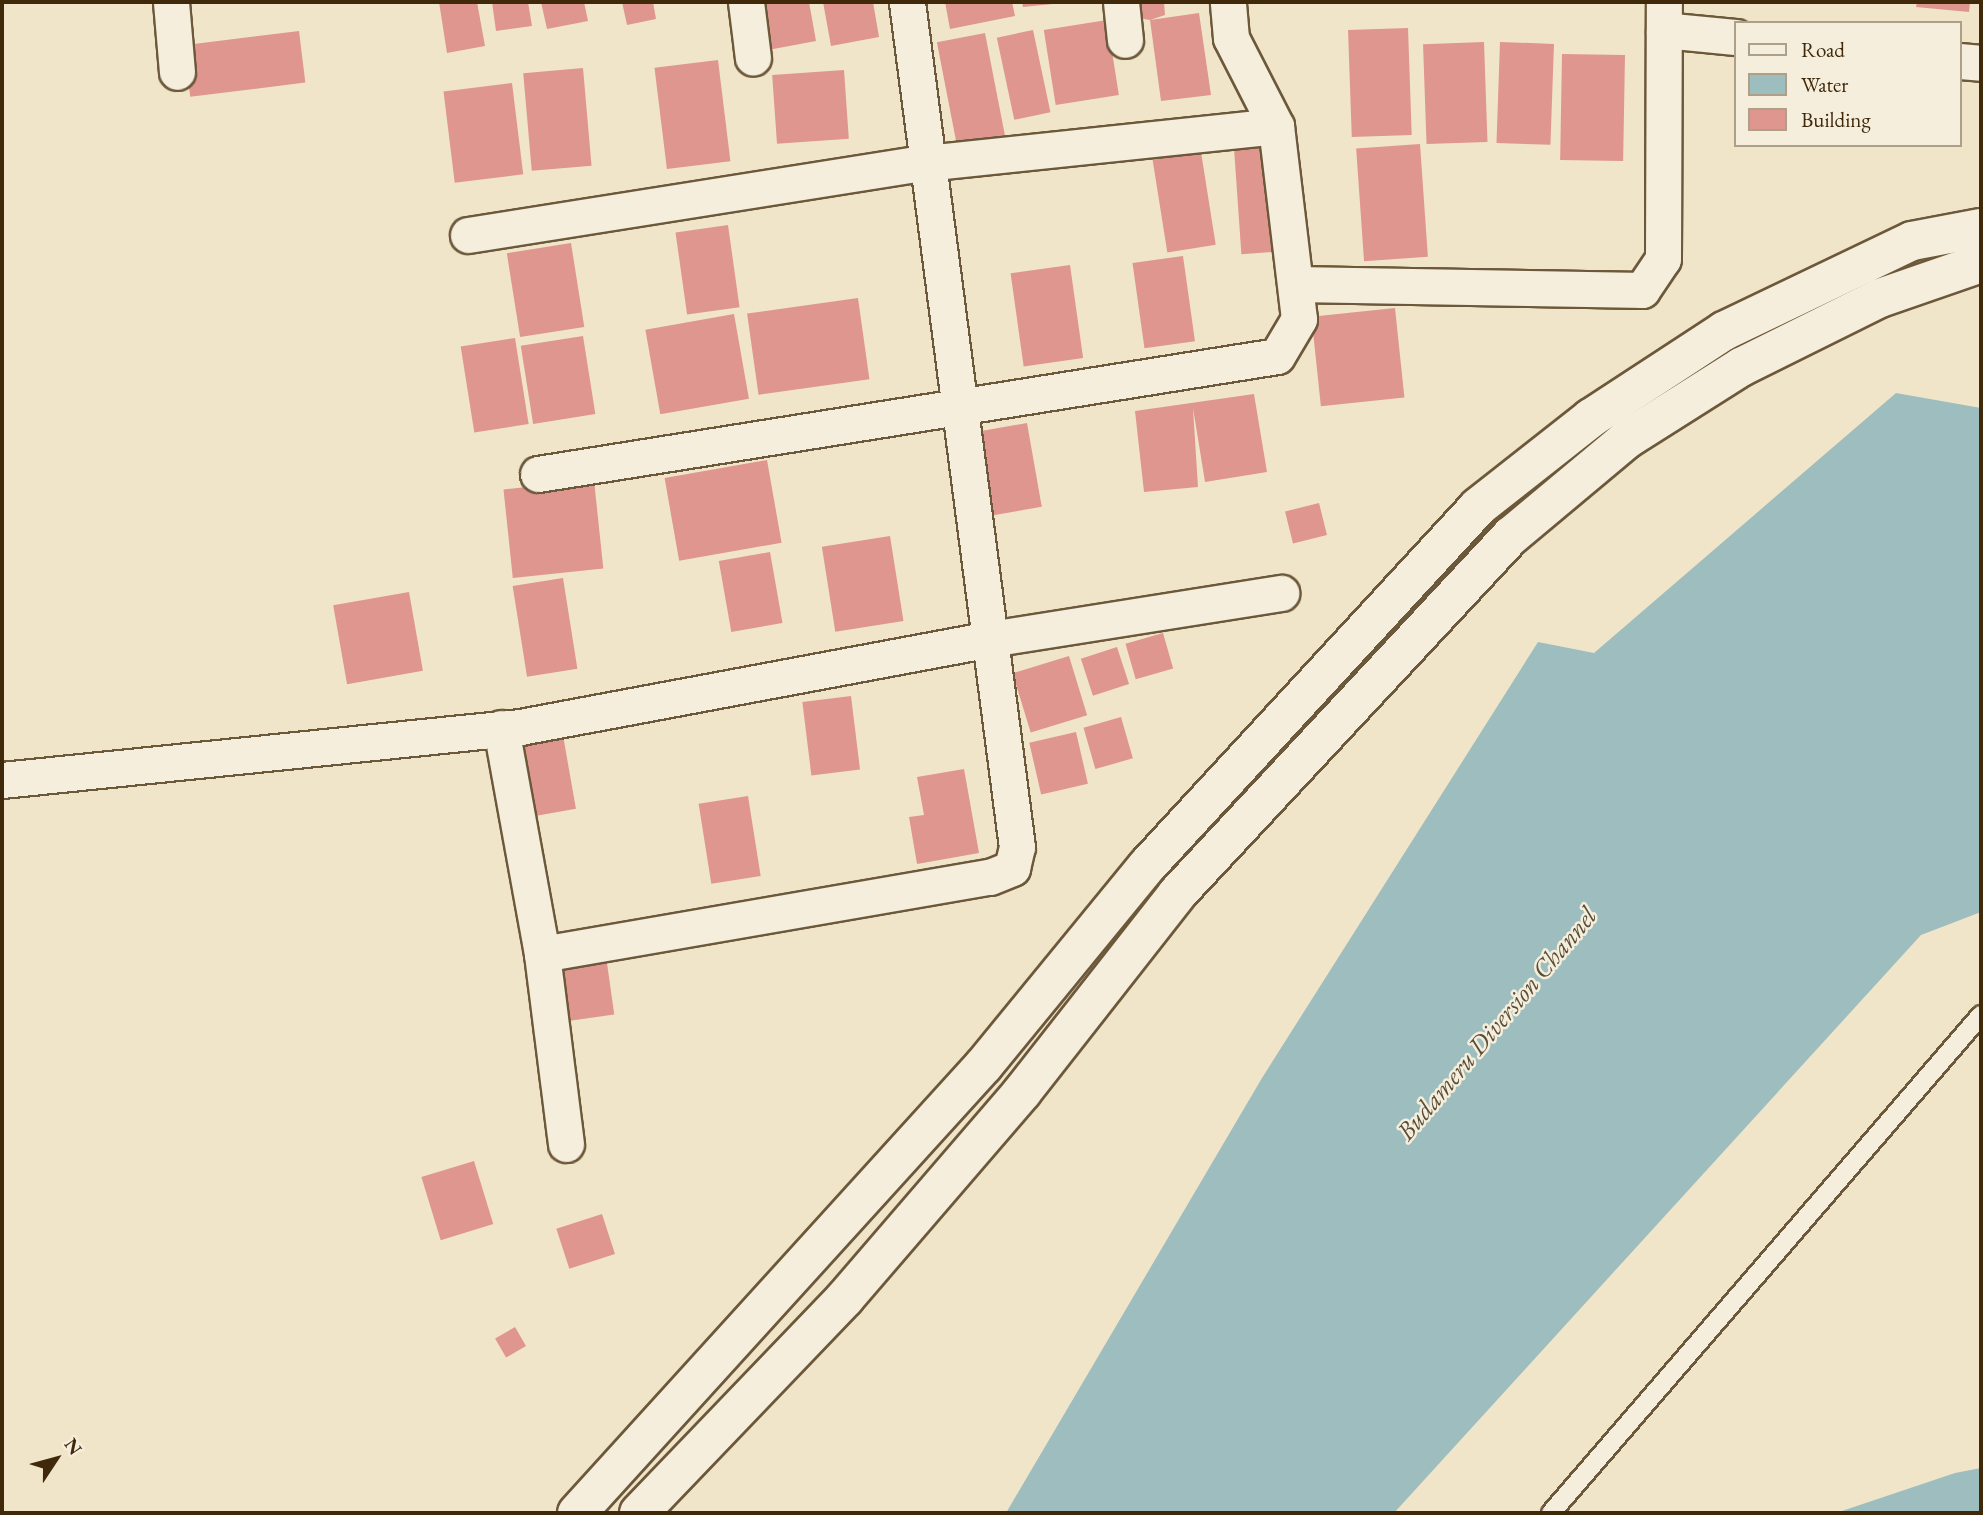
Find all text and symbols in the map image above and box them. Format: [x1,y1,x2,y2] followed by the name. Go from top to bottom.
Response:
[1734,21,1962,147] legend
[1801,36,1845,63] text: Road
[1801,71,1848,98] text: Water
[1801,106,1871,133] text: Building
[1390,901,1604,1147] water label: Budameru Diversion Channel
[21,1424,91,1494] north arrow
[59,1433,88,1460] text: N

